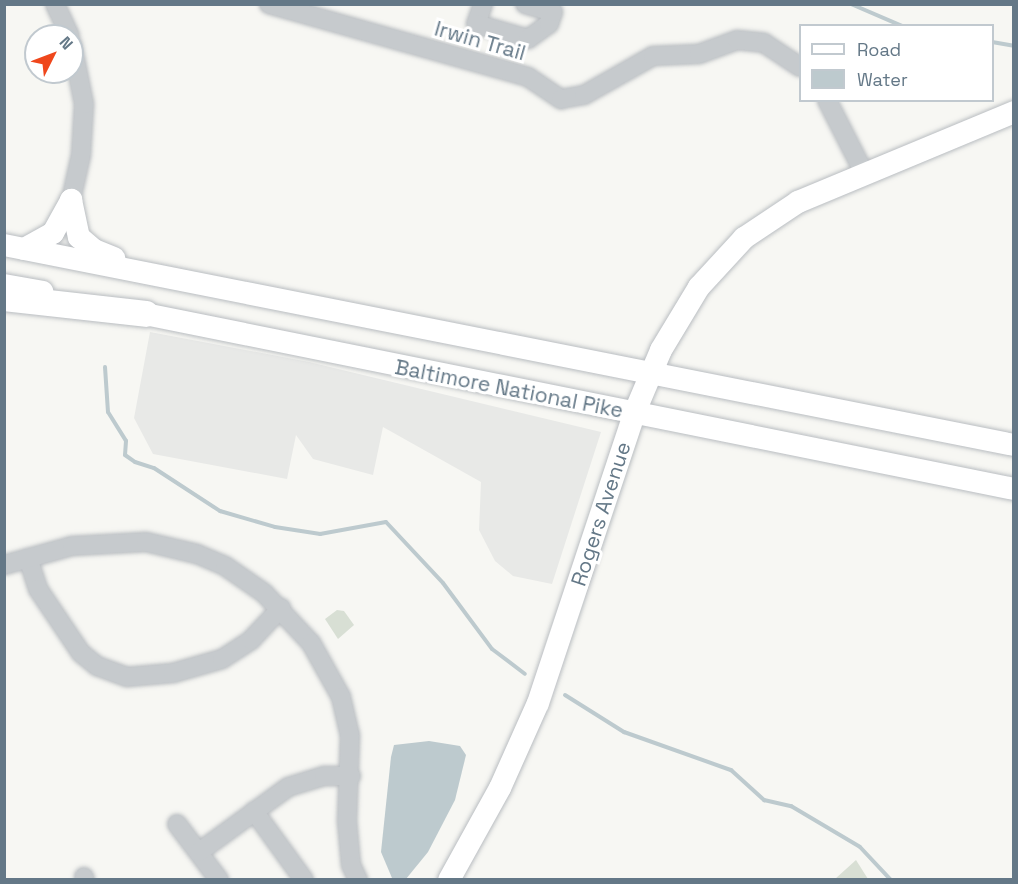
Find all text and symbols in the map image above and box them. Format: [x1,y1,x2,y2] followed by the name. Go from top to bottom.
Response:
[431,16,529,66] street label: Irwin Trail
[24,24,84,84] north arrow
[799,24,994,102] legend
[55,32,78,54] text: N
[857,38,901,61] text: Road
[857,68,908,91] text: Water
[393,355,625,423] street label: Baltimore National Pike
[566,439,636,589] street label: Rogers Avenue

